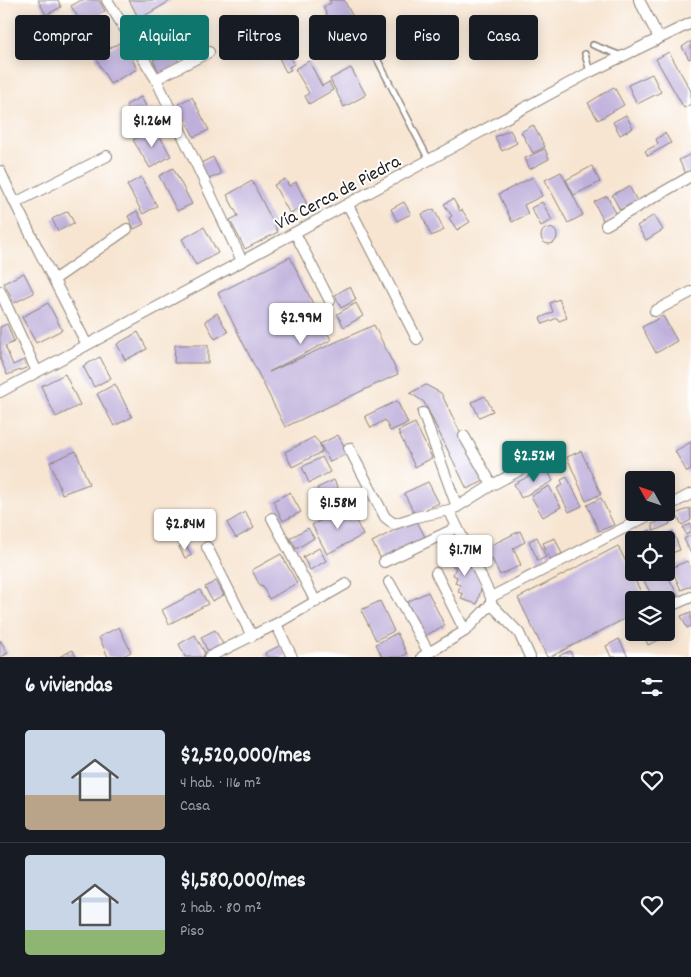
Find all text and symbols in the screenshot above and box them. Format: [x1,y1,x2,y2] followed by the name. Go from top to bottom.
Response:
[15,15,110,60] chip: Comprar
[120,15,209,60] chip: Alquilar
[219,15,299,60] chip: Filtros
[309,15,386,60] chip: Nuevo
[396,15,459,60] chip: Piso
[469,15,538,60] chip: Casa
[111,106,193,148] pin: $1.26M
[133,110,171,133] text: $1.26M
[271,149,407,239] street label: Vía Cerca de Piedra
[260,302,342,345] pin: $2.99M
[280,307,322,330] text: $2.99M
[493,440,575,483] pin: $2.52M
[513,445,555,468] text: $2.52M
[625,471,675,521] north arrow
[625,471,675,641] map controls
[297,488,379,530] pin: $1.58M
[319,492,357,515] text: $1.58M
[144,508,226,551] pin: $2.84M
[165,513,205,536] text: $2.84M
[625,531,675,581] button: locate
[424,534,506,577] pin: $1.71M
[448,539,482,562] text: $1.71M
[625,591,675,641] button: layers
[25,672,113,702] text: 6 viviendas
[638,673,666,701] icon: filters
[180,742,311,772] text: $2,520,000/mes
[65,750,125,810] icon: home
[638,766,666,794] icon: heart
[180,772,261,795] text: 4 hab. · 116 m²
[180,795,210,818] text: Casa
[180,867,306,897] text: $1,580,000/mes
[65,875,125,935] icon: home
[638,891,666,919] icon: heart
[180,897,262,920] text: 2 hab. · 80 m²
[180,920,204,943] text: Piso

